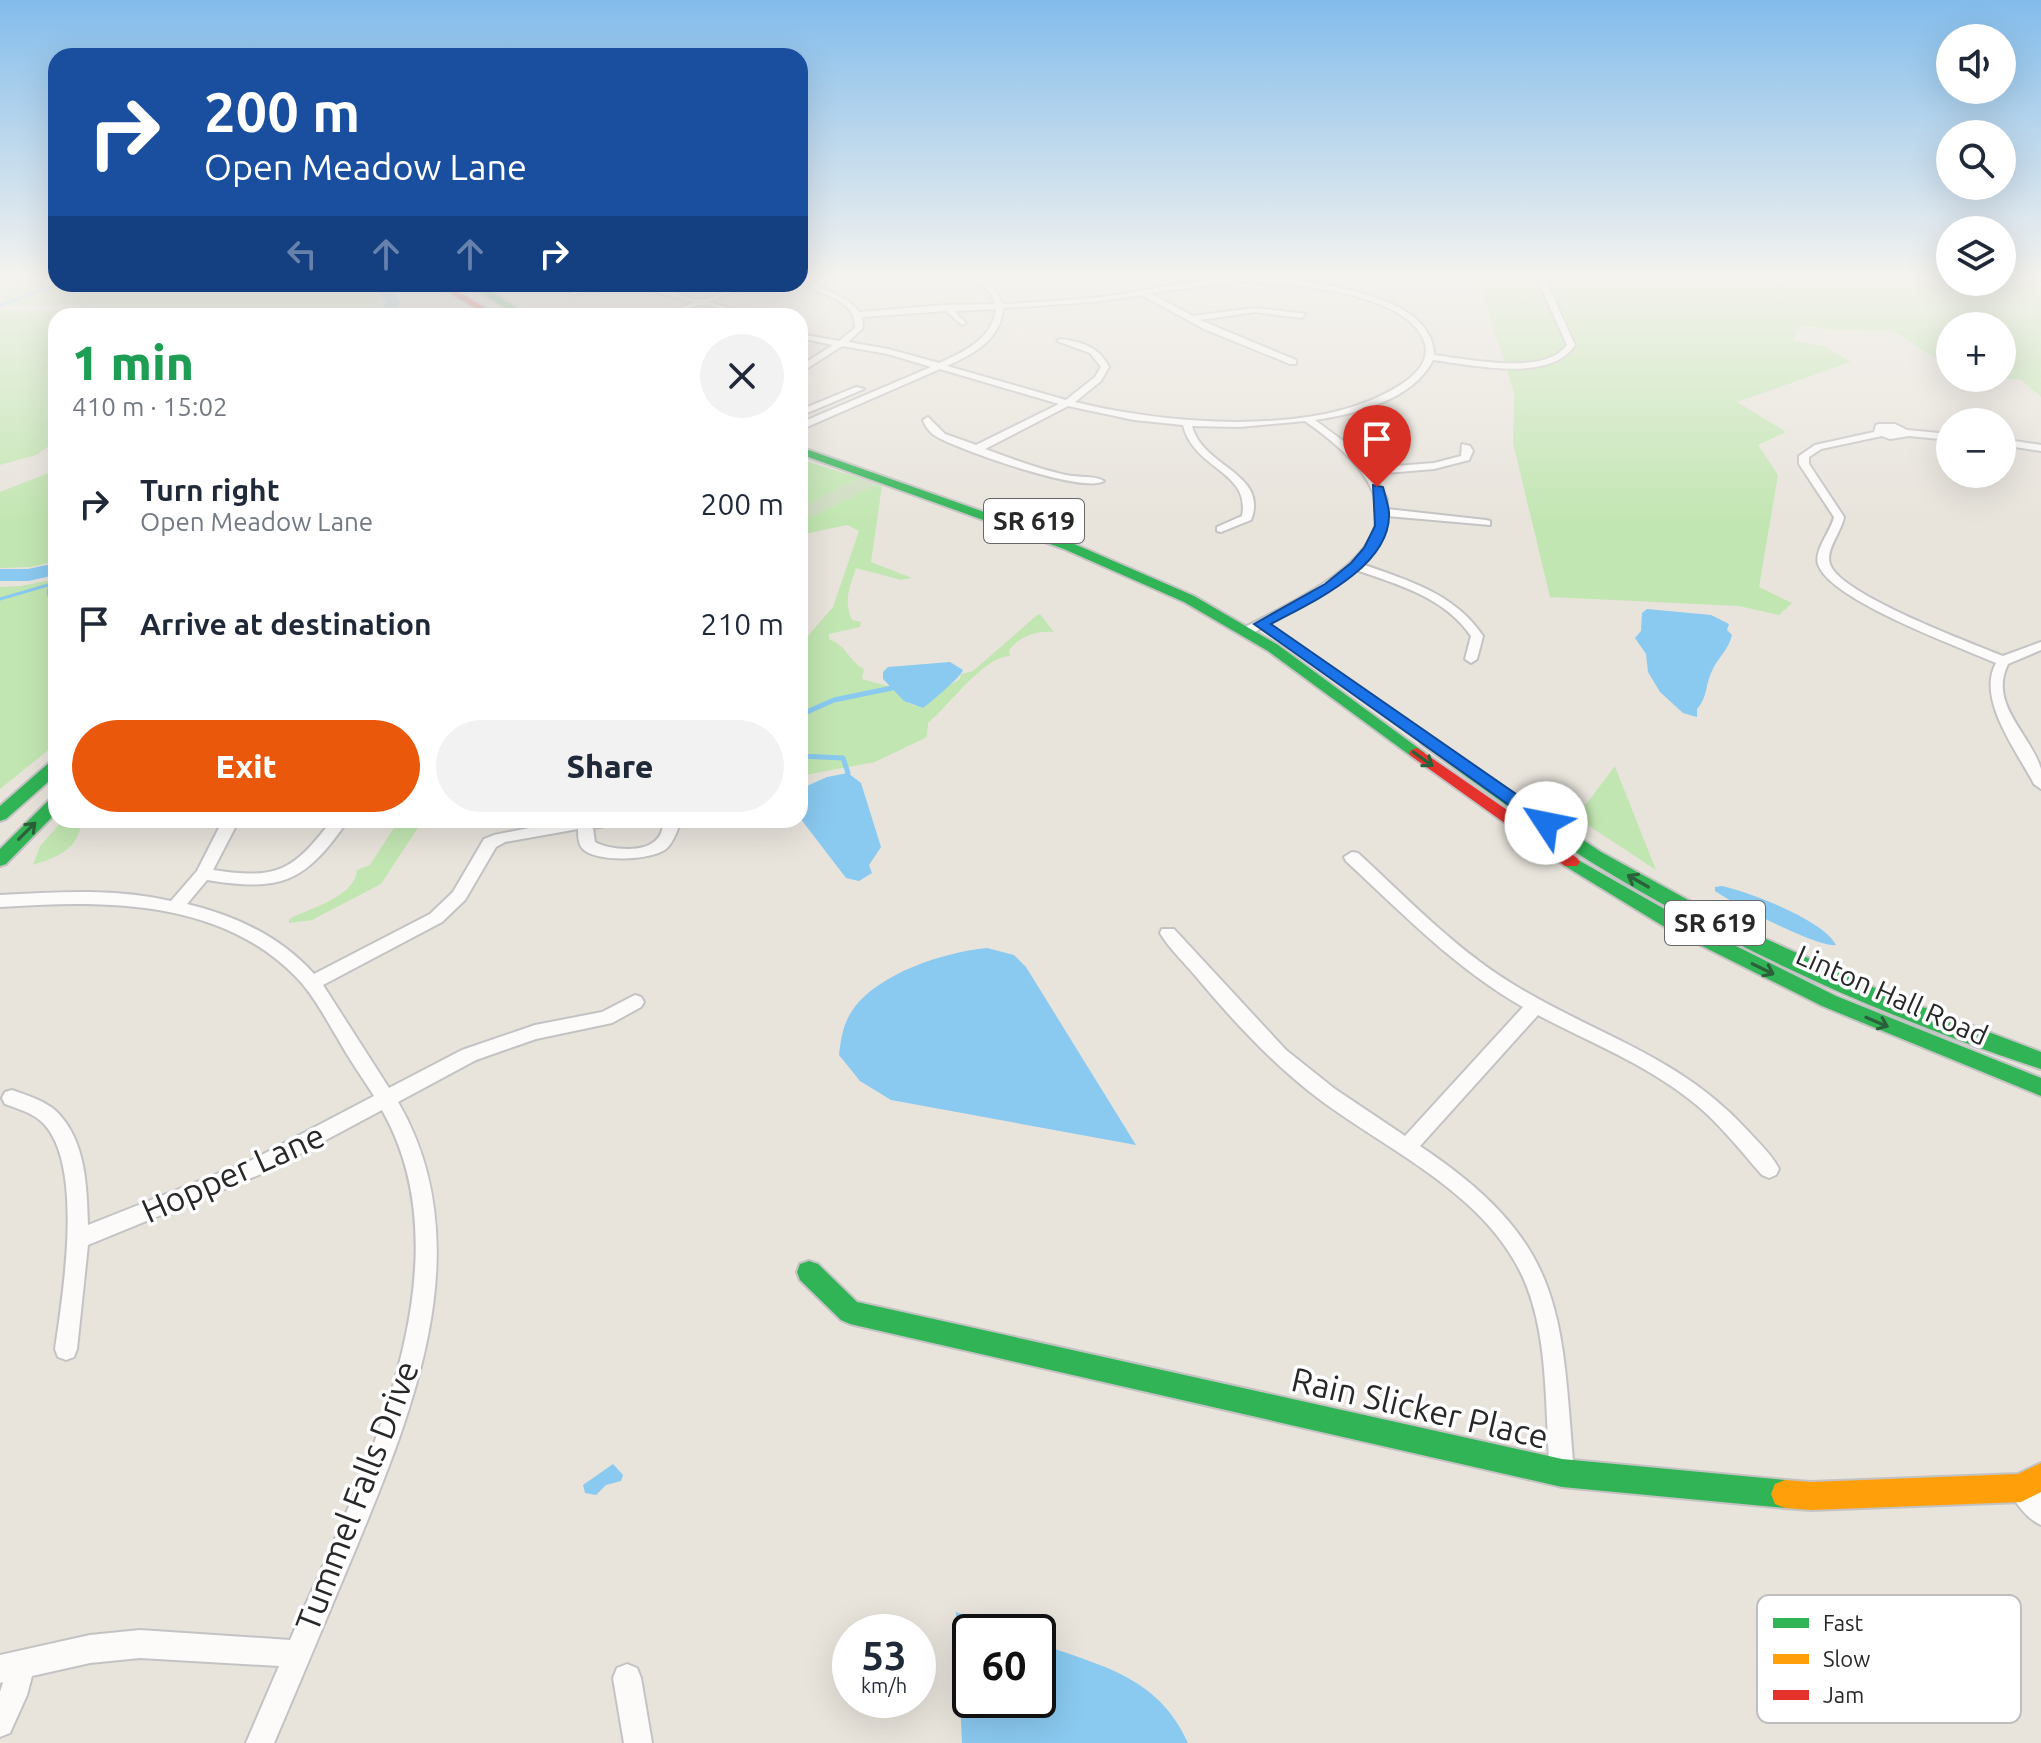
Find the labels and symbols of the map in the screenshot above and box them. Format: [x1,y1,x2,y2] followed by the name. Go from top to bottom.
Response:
[1343,405,1411,487] pin
[984,499,1084,543] road number: SR 619
[1412,751,1434,767] one-way arrow
[1504,781,1588,865] position arrow
[18,821,37,841] one-way arrow
[1627,873,1650,889] one-way arrow
[1665,901,1765,945] road number: SR 619
[1792,938,1993,1051] street label: Linton Hall Road
[1751,962,1775,977] one-way arrow
[1865,1015,1889,1030] one-way arrow
[135,1115,330,1229] street label: Hopper Lane
[287,1355,425,1636] street label: Tummel Falls Drive
[1288,1359,1552,1455] street label: Rain Slicker Place
[1757,1595,2021,1723] legend
[1823,1610,1864,1635] text: Fast
[952,1614,1056,1718] speed limit sign: 60
[1823,1646,1870,1671] text: Slow
[1823,1682,1864,1707] text: Jam

